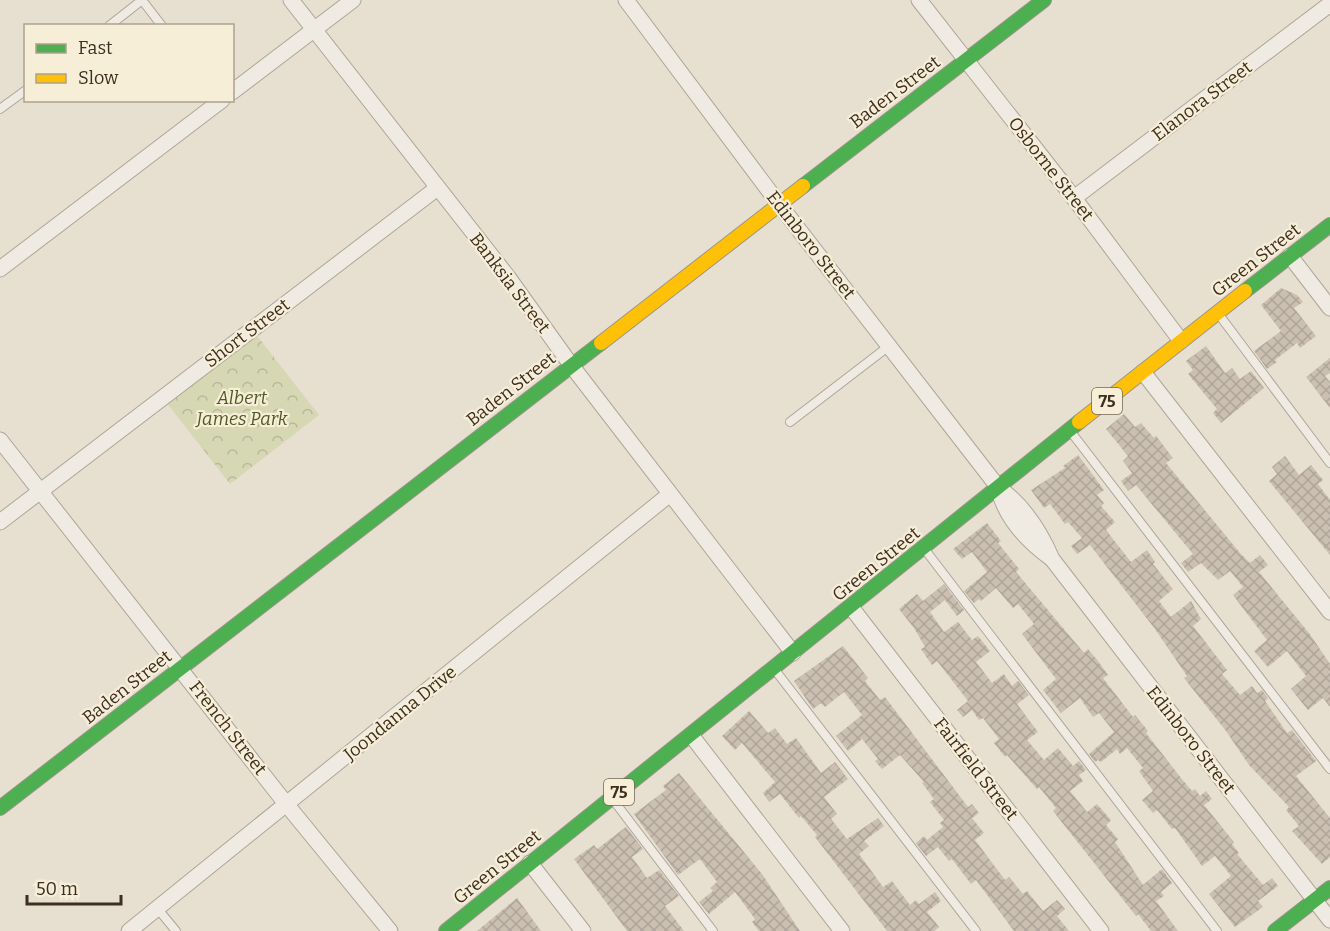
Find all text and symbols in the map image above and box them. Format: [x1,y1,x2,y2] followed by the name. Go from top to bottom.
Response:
[24,24,234,102] legend
[78,37,113,59] text: Fast
[846,51,945,133] street label: Baden Street
[1148,56,1257,146] street label: Elanora Street
[78,67,119,89] text: Slow
[1004,113,1099,226] street label: Osborne Street
[762,186,860,304] street label: Edinboro Street
[1207,218,1305,301] street label: Green Street
[465,228,555,338] street label: Banksia Street
[200,293,294,372] street label: Short Street
[462,347,560,431] street label: Baden Street
[194,387,288,430] park label: Albert James Park
[1092,388,1122,414] road number: 75
[828,522,925,606] street label: Green Street
[78,645,176,729] street label: Baden Street
[338,661,461,766] street label: Joondanna Drive
[185,677,272,780] street label: French Street
[1142,681,1240,799] street label: Edinboro Street
[929,713,1023,825] street label: Fairfield Street
[604,779,634,805] road number: 75
[449,825,546,909] street label: Green Street
[27,868,122,906] scale bar
[36,878,78,900] text: 50 m

